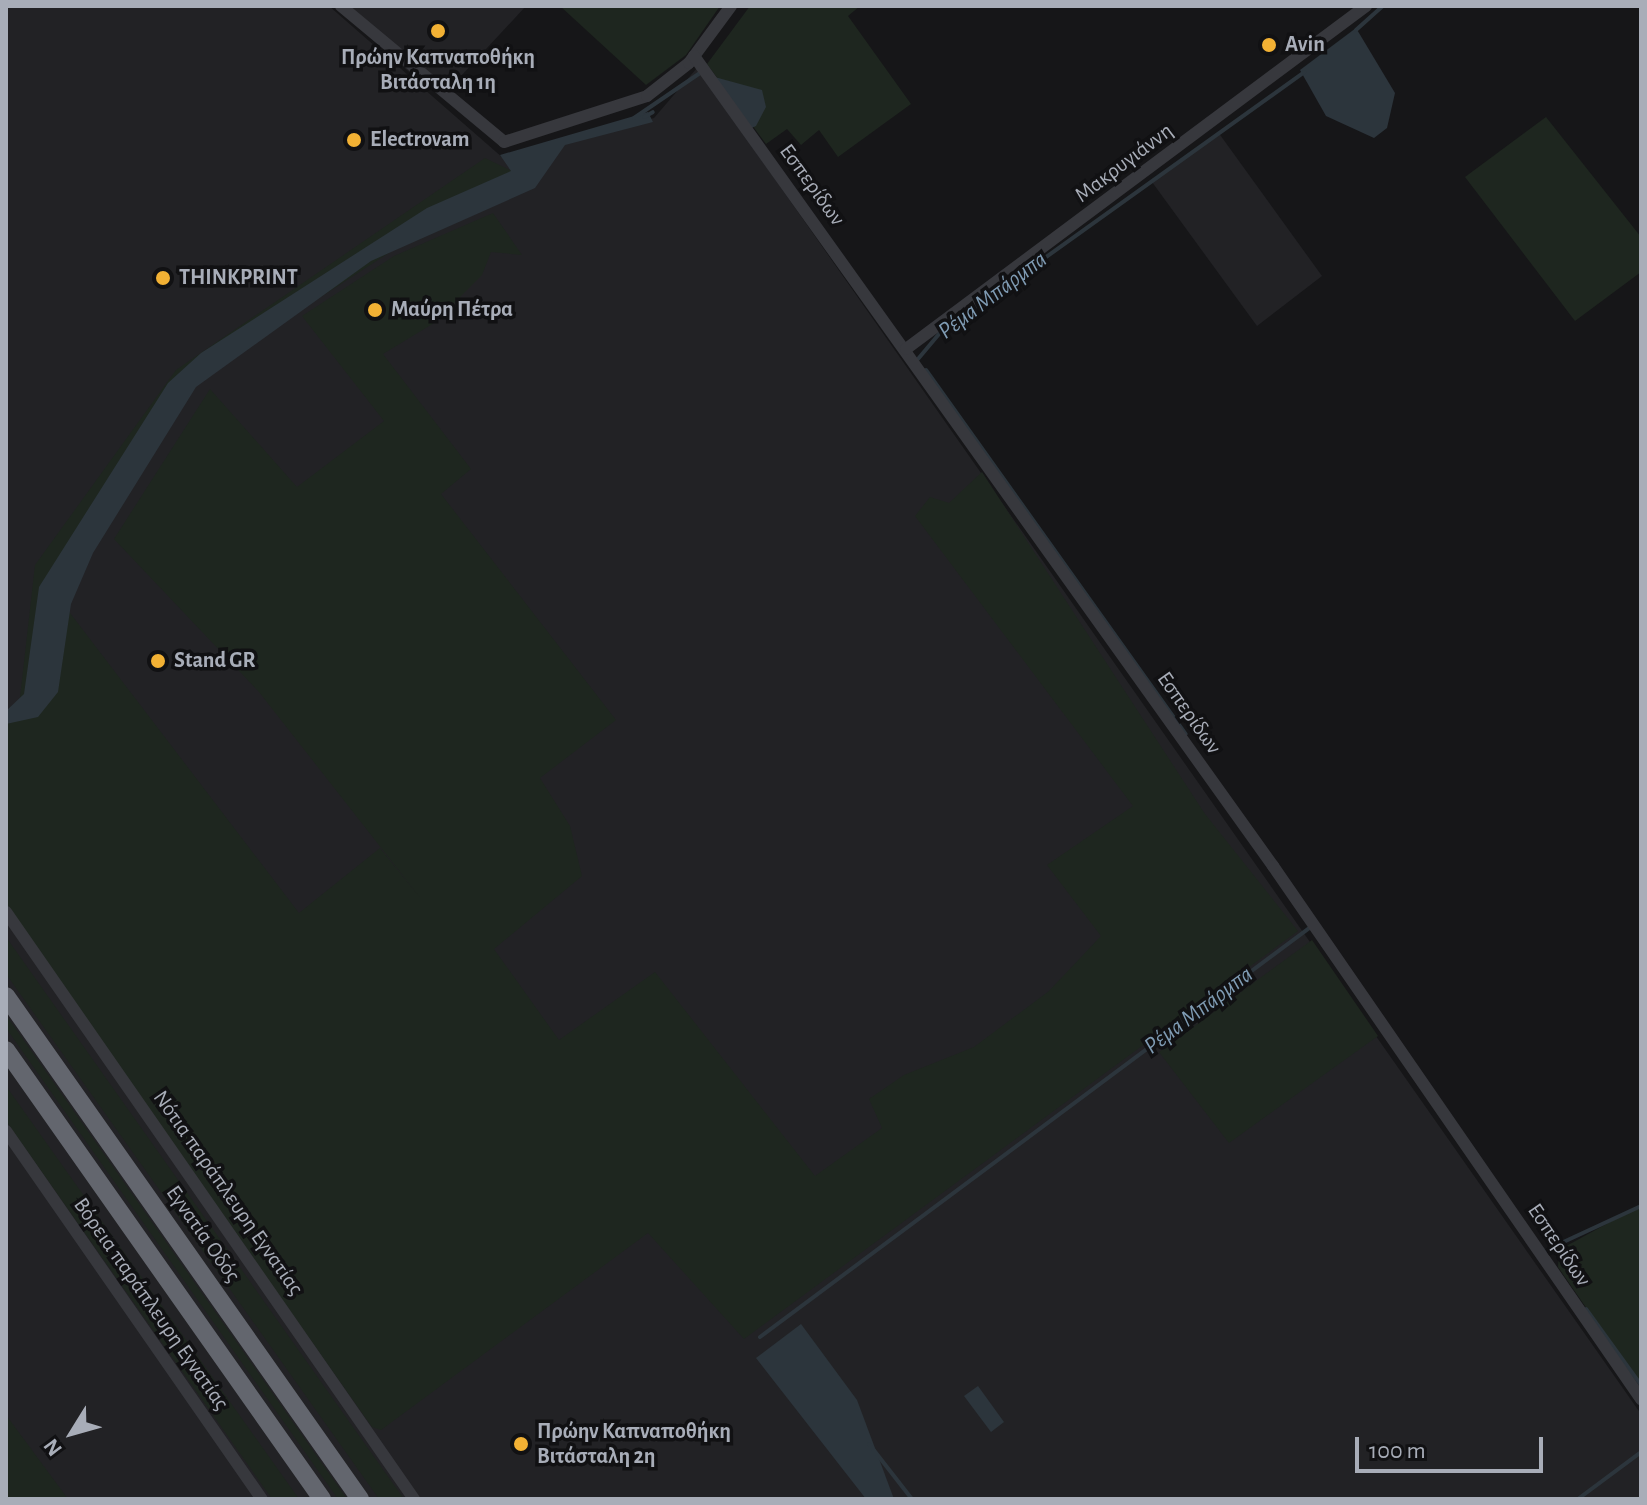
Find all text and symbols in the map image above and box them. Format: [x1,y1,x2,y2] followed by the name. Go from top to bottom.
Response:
[429,22,447,40] marker: Πρώην Καπναποθήκη Βιτάσταλη 1η
[1285,32,1325,58] place label: Avin
[1260,36,1278,54] marker: Avin
[341,44,535,96] place label: Πρώην Καπναποθήκη Βιτάσταλη 1η
[1070,118,1178,208] street label: Μακρυγιάννη
[370,127,469,153] place label: Electrovam
[345,131,363,149] marker: Electrovam
[774,139,850,231] street label: Εσπερίδων
[933,246,1053,346] water label: Ρέμα Μπάρμπα
[179,265,298,291] place label: THINKPRINT
[154,269,172,287] marker: THINKPRINT
[391,297,513,323] place label: Μαύρη Πέτρα
[366,301,384,319] marker: Μαύρη Πέτρα
[174,648,256,674] place label: Stand GR
[149,652,167,670] marker: Stand GR
[1151,667,1227,759] street label: Εσπερίδων
[1139,961,1259,1061] water label: Ρέμα Μπάρμπα
[147,1085,309,1301] street label: Νότια παράπλευρη Εγνατίας
[160,1181,246,1287] street label: Εγνατία Οδός
[68,1193,234,1415] street label: Βόρεια παράπλευρη Εγνατίας
[1522,1198,1596,1292] street label: Εσπερίδων
[32,1393,112,1473] north arrow
[537,1418,731,1470] place label: Πρώην Καπναποθήκη Βιτάσταλη 2η
[1359,1421,1547,1471] scale bar
[39,1435,66,1460] text: N
[512,1435,530,1453] marker: Πρώην Καπναποθήκη Βιτάσταλη 2η
[1369,1439,1426,1463] text: 100 m

